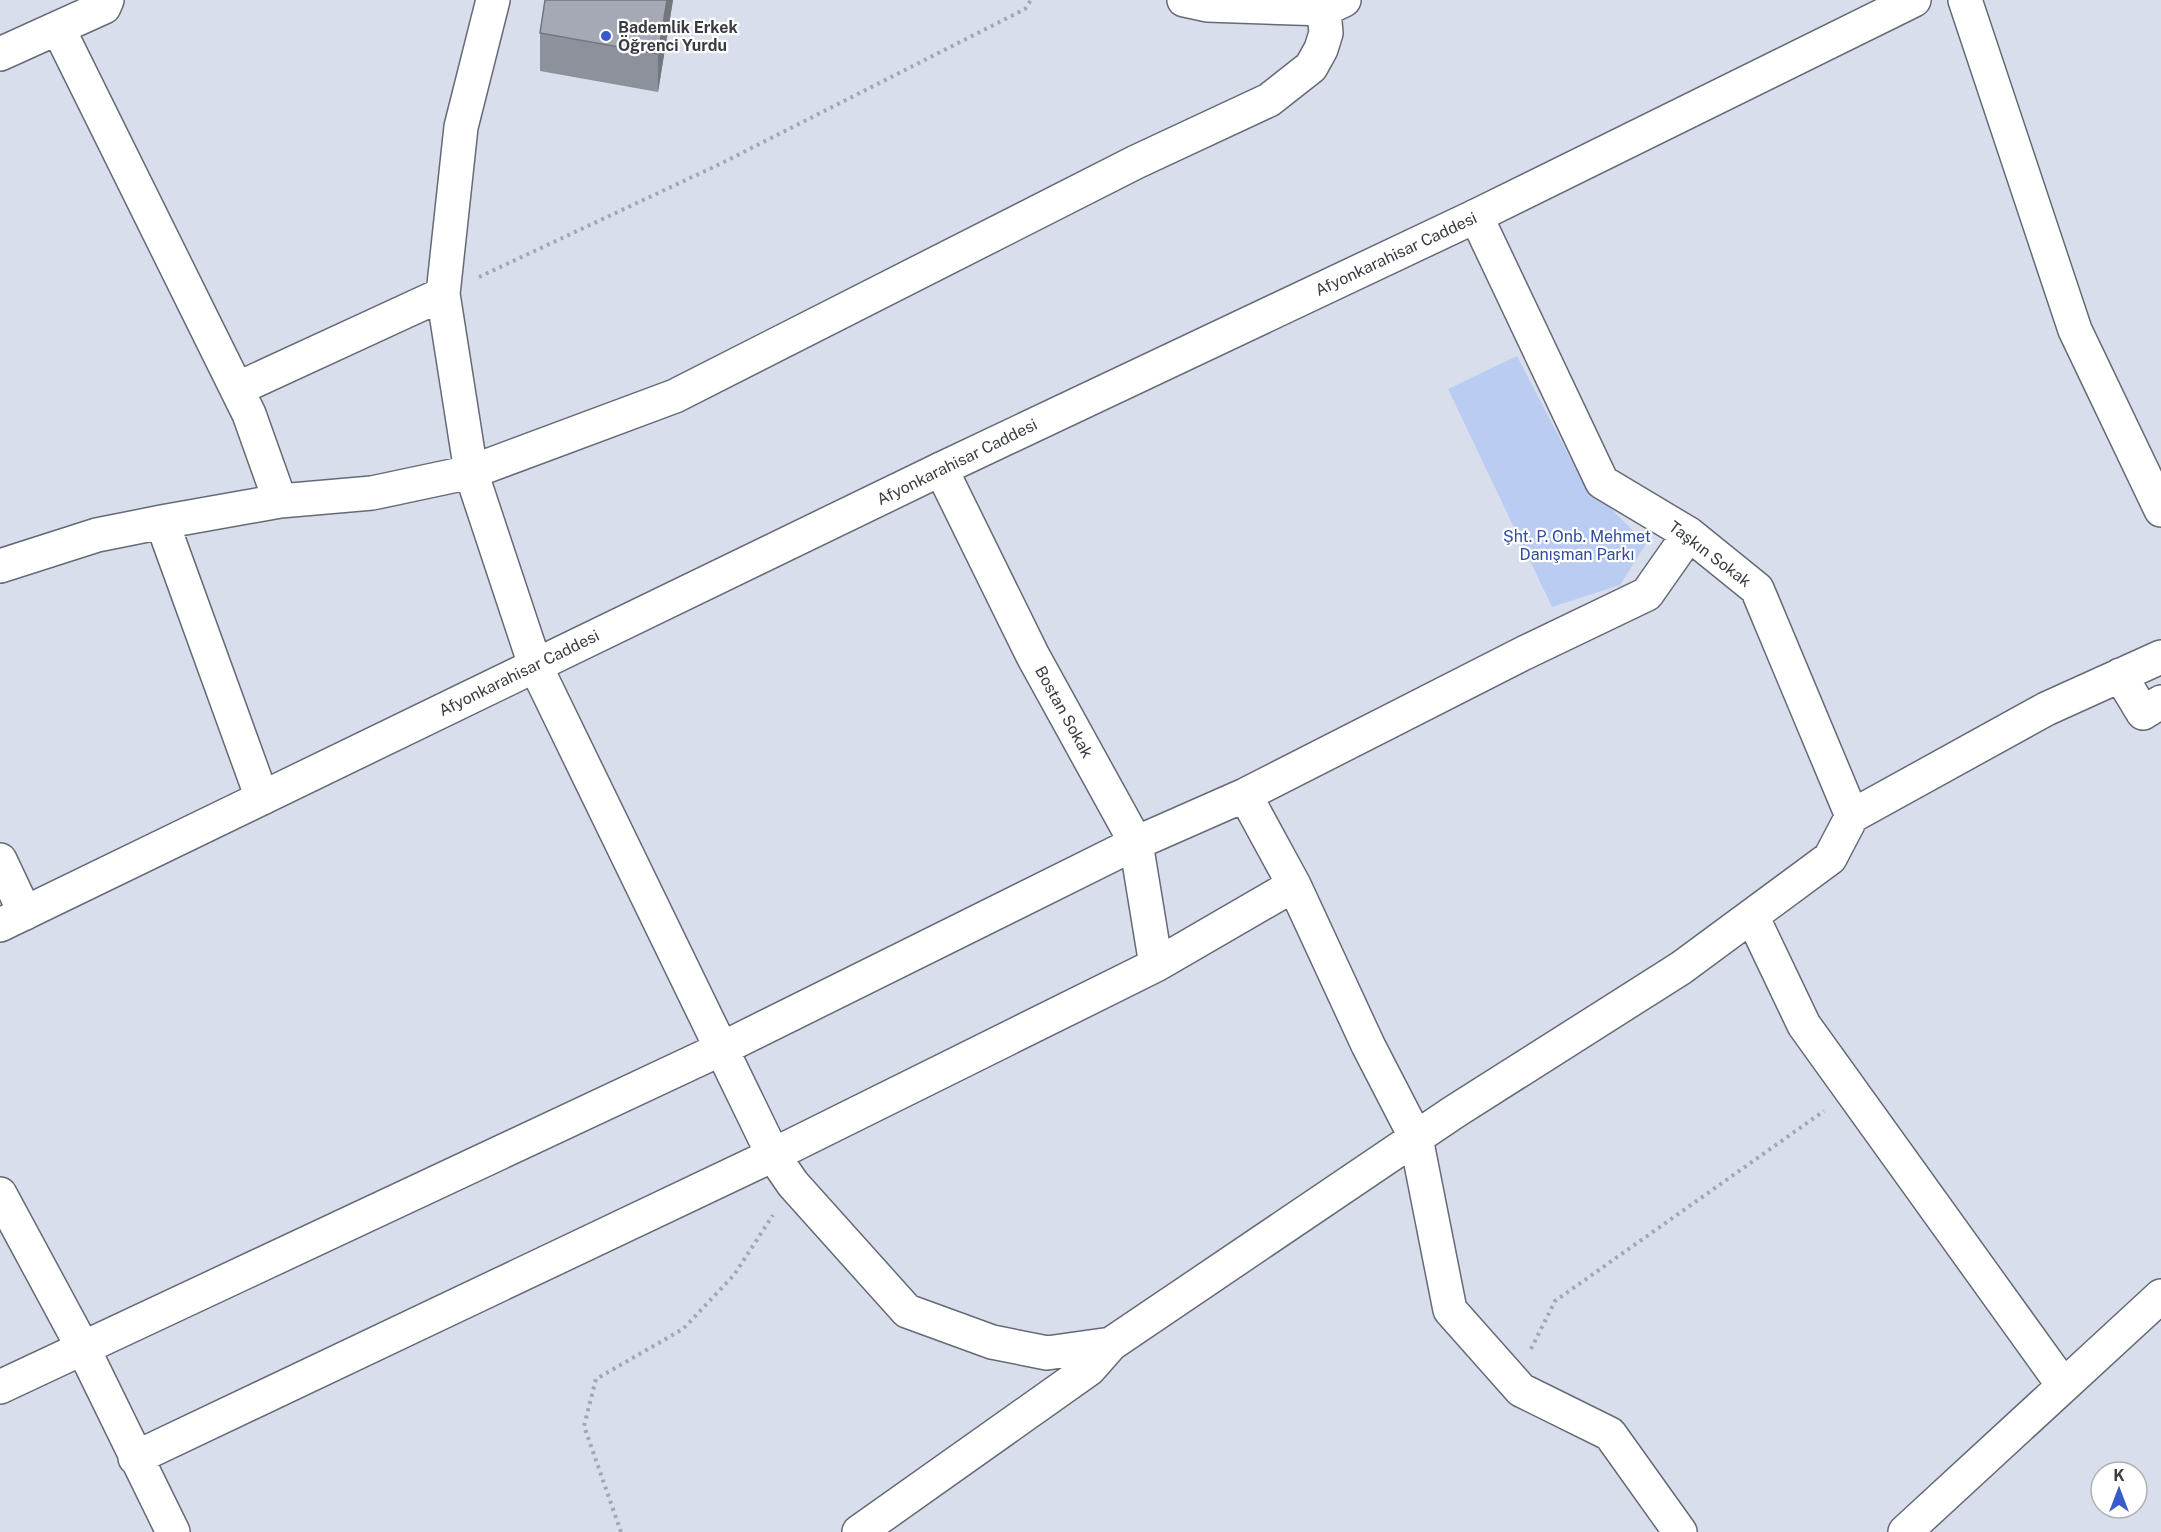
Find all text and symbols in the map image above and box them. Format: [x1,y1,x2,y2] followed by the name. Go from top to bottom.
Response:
[618,18,738,55] place label: Bademlik Erkek Öğrenci Yurdu
[599,29,613,43] marker: Bademlik Erkek Öğrenci Yurdu
[1312,208,1480,300] street label: Afyonkarahisar Caddesi
[874,415,1040,509] street label: Afyonkarahisar Caddesi
[1665,517,1755,591] street label: Taşkın Sokak
[1503,527,1651,564] park label: Şht. P. Onb. Mehmet Danışman Parkı
[436,626,602,720] street label: Afyonkarahisar Caddesi
[1031,663,1097,761] street label: Bostan Sokak
[2089,1460,2149,1520] north arrow
[2113,1466,2125,1485] text: K

